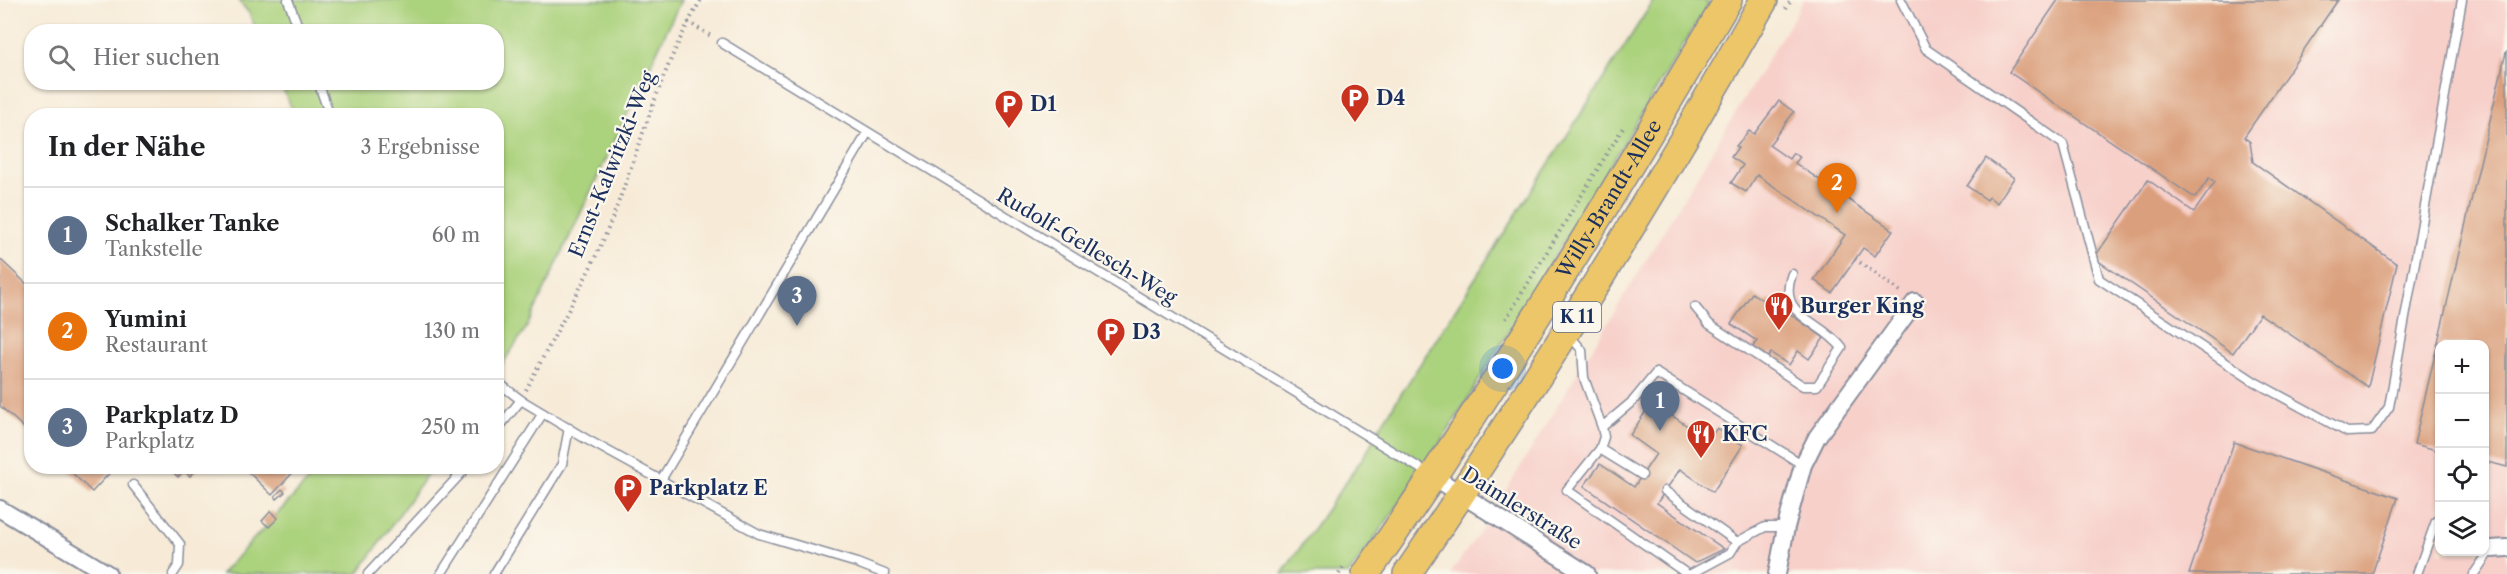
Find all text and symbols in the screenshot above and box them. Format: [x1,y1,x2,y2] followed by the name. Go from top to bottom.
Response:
[24,24,504,90] search box
[45,41,78,74] icon: search
[93,44,220,71] text: Hier suchen
[564,67,661,261] street label: Ernst-Kalwitzki-Weg
[1339,82,1371,124] parking icon: D4
[1376,86,1405,110] place label: D4
[993,88,1025,130] parking icon: D1
[1030,92,1056,116] place label: D1
[1551,115,1666,284] street label: Willy-Brandt-Allee
[48,131,205,163] text: In der Nähe
[361,135,480,159] text: 3 Ergebnisse
[1818,164,1856,213] pin: 2
[993,183,1182,309] street label: Rudolf-Gellesch-Weg
[105,210,279,237] text: Schalker Tanke
[63,223,72,247] text: 1
[432,223,480,247] text: 60 m
[105,237,203,261] text: Tankstelle
[778,276,816,326] pin: 3
[1763,290,1795,332] restaurant icon: Burger King
[1800,294,1925,318] place label: Burger King
[1553,302,1601,332] road number: K 11
[105,306,187,333] text: Yumini
[1095,316,1127,358] parking icon: D3
[62,319,73,343] text: 2
[424,319,480,343] text: 130 m
[1132,320,1161,344] place label: D3
[105,333,208,357] text: Restaurant
[2435,340,2489,556] map controls
[2435,340,2489,394] button: +
[1488,354,1517,383] your location
[1640,382,1680,431] pin: 1
[2435,394,2489,448] button: −
[105,402,239,429] text: Parkplatz D
[62,415,73,439] text: 3
[421,415,480,439] text: 250 m
[1685,418,1717,460] restaurant icon: KFC
[1722,422,1768,446] place label: KFC
[105,429,195,453] text: Parkplatz
[2435,448,2489,502] button: locate
[1458,462,1586,554] street label: Daimlerstraße
[612,472,644,514] parking icon: Parkplatz E
[649,476,768,500] place label: Parkplatz E
[2435,502,2489,556] button: layers

